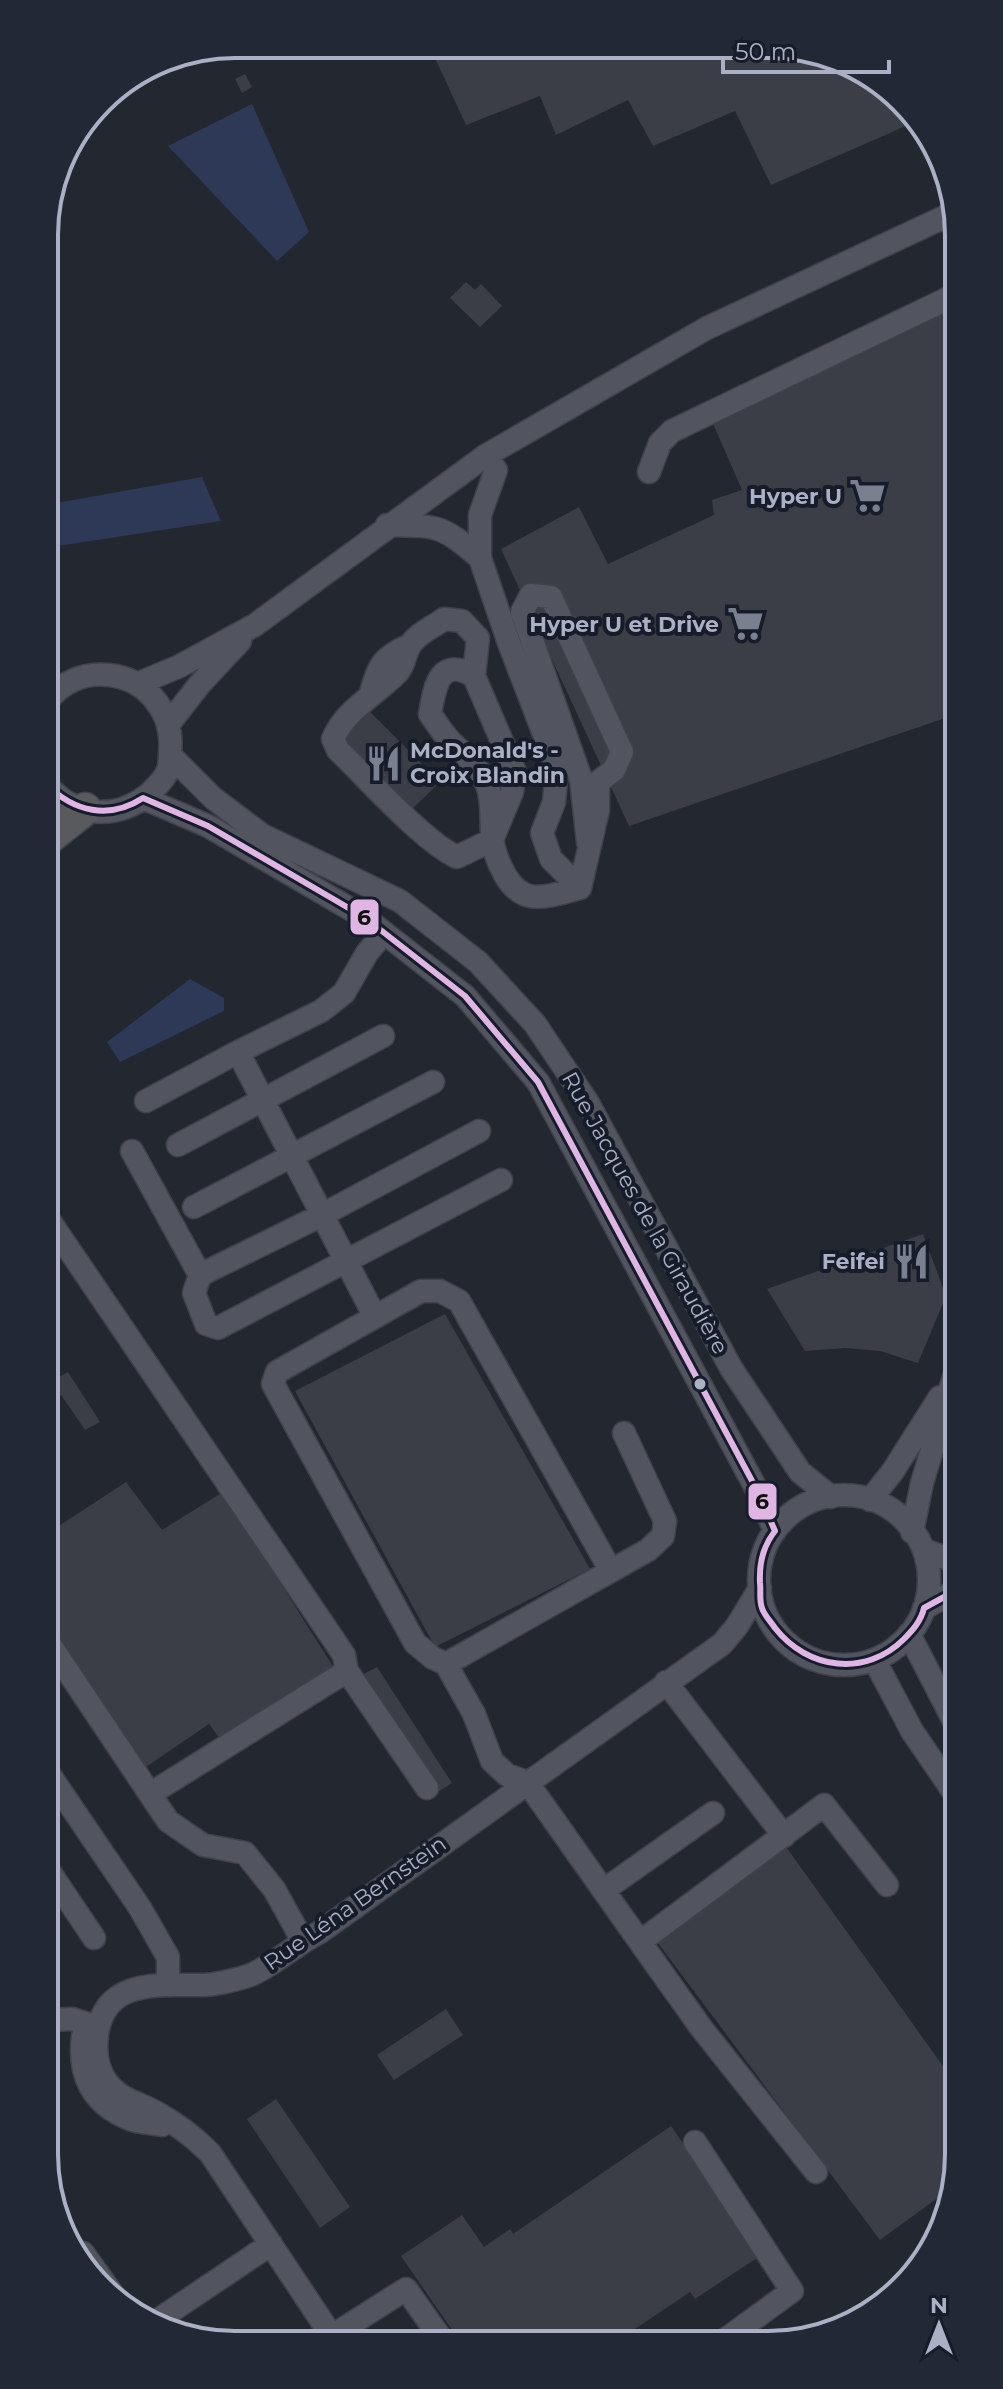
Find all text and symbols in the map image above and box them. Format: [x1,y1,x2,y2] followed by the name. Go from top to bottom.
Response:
[723,24,889,74] scale bar
[735,37,796,66] text: 50 m
[849,477,887,515] supermarket icon: Hyper U
[749,483,842,510] place label: Hyper U
[726,605,764,643] supermarket icon: Hyper U et Drive
[529,611,719,638] place label: Hyper U et Drive
[410,737,565,789] place label: McDonald's - Croix Blandin
[365,744,403,782] restaurant icon: McDonald's - Croix Blandin
[349,898,380,936] line badge: 6
[357,904,371,931] text: 6
[556,1067,734,1359] street label: Rue Jacques de la Giraudière
[892,1242,930,1280] restaurant icon: Feifei
[822,1248,885,1275] place label: Feifei
[692,1376,708,1392] unlabelled marker
[747,1482,778,1521] line badge: 6
[755,1488,769,1515] text: 6
[259,1830,451,1976] street label: Rue Léna Bernstein
[899,2285,979,2365] north arrow
[930,2292,948,2319] text: N

